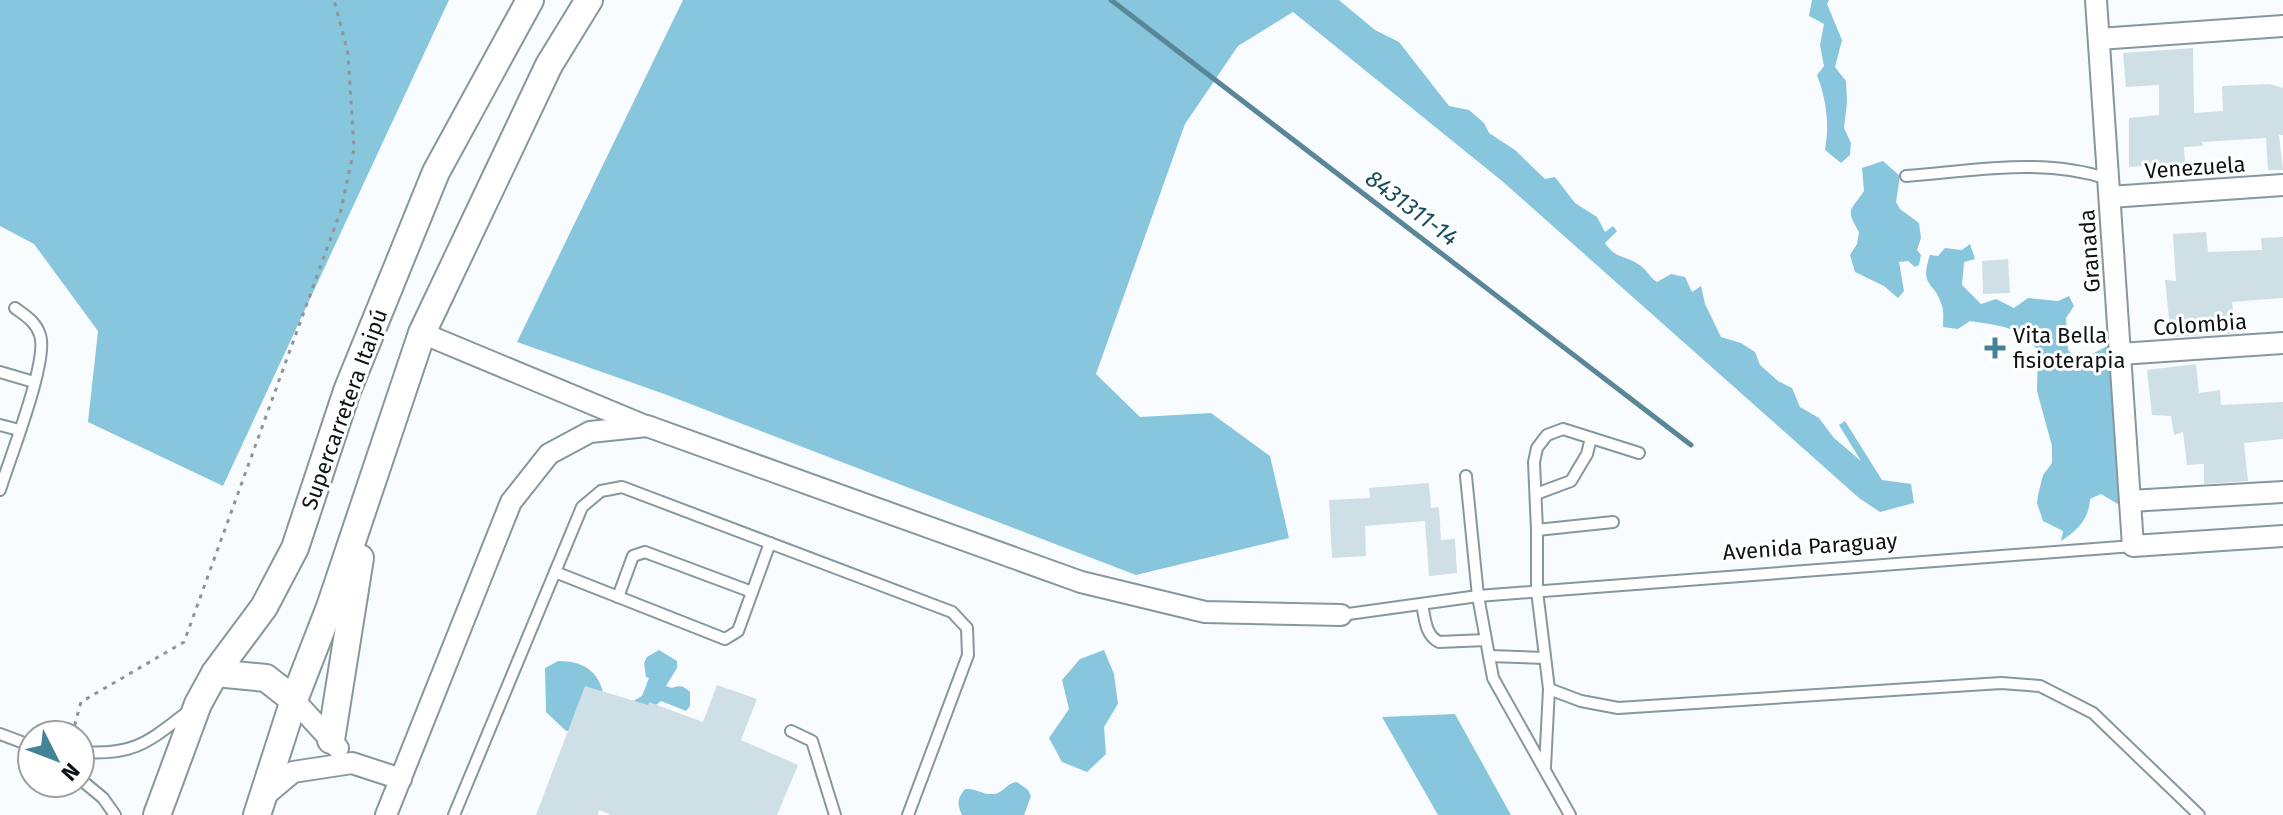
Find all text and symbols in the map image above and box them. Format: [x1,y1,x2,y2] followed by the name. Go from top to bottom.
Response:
[2144,151,2246,184] street label: Venezuela
[1360,164,1464,252] water label: 8431311-14
[2073,208,2106,294] street label: Granada
[296,305,393,513] street label: Supercarretera Itaipú
[2152,308,2248,341] street label: Colombia
[2013,322,2126,374] place label: Vita Bella fisioterapia
[1984,337,2006,359] marker: Vita Bella fisioterapia
[1722,527,1898,566] street label: Avenida Paraguay
[16,719,96,799] north arrow
[56,758,85,787] text: N

